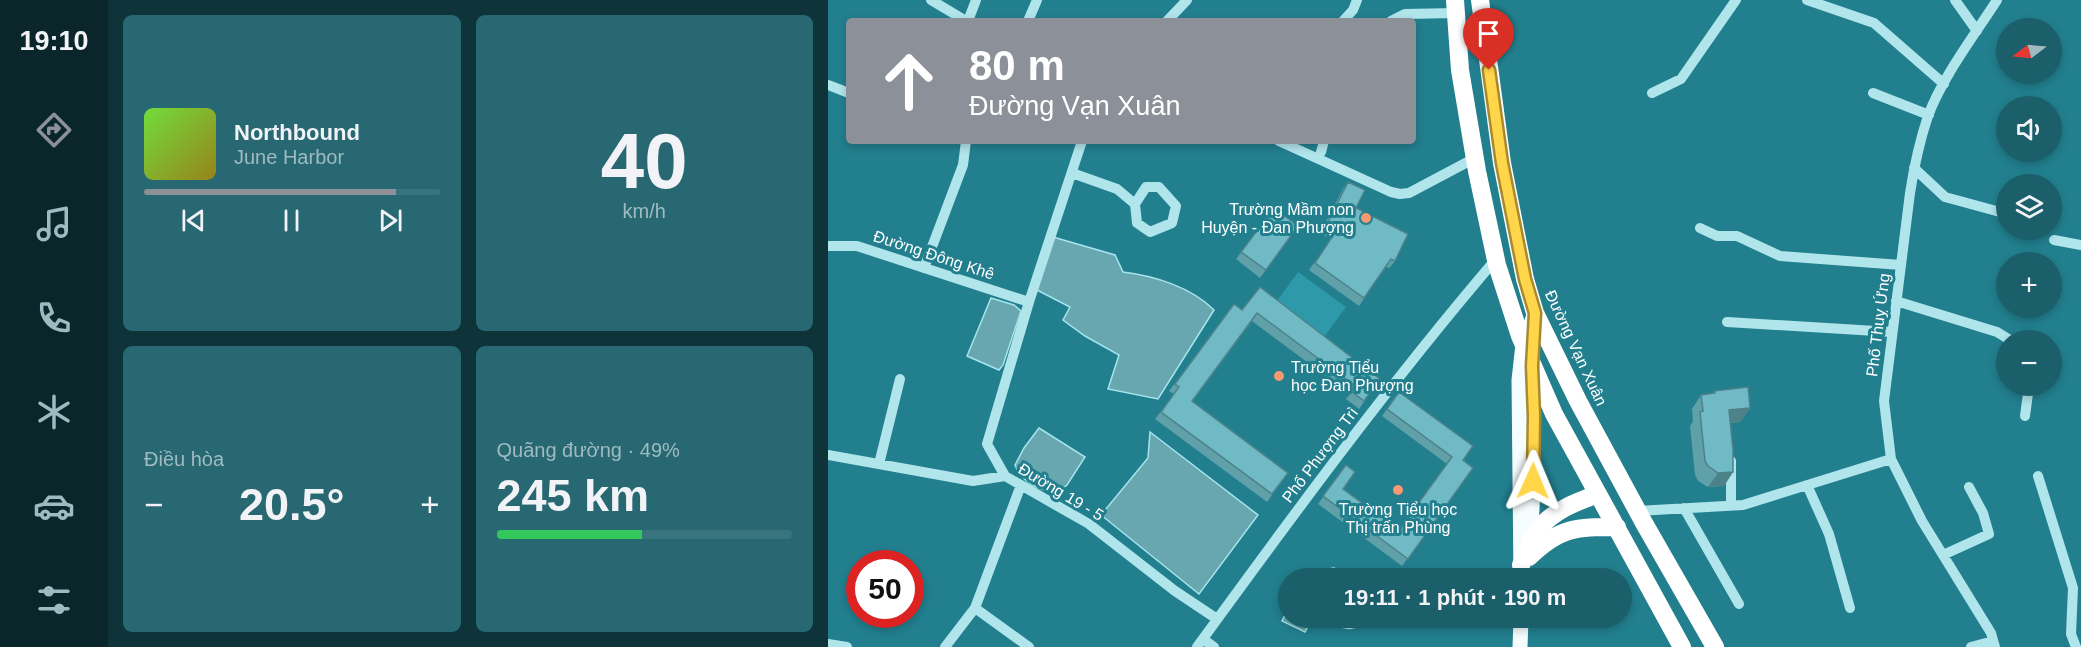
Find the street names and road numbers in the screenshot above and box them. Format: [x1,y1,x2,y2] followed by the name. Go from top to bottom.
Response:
[871,227,997,283] street label: Đường Đông Khê
[1862,272,1893,378] street label: Phố Thuỵ Ứng
[1542,288,1610,408] street label: Đường Vạn Xuân
[1279,404,1361,506] street label: Phố Phượng Trì
[1016,460,1107,524] street label: Đường 19 - 5

